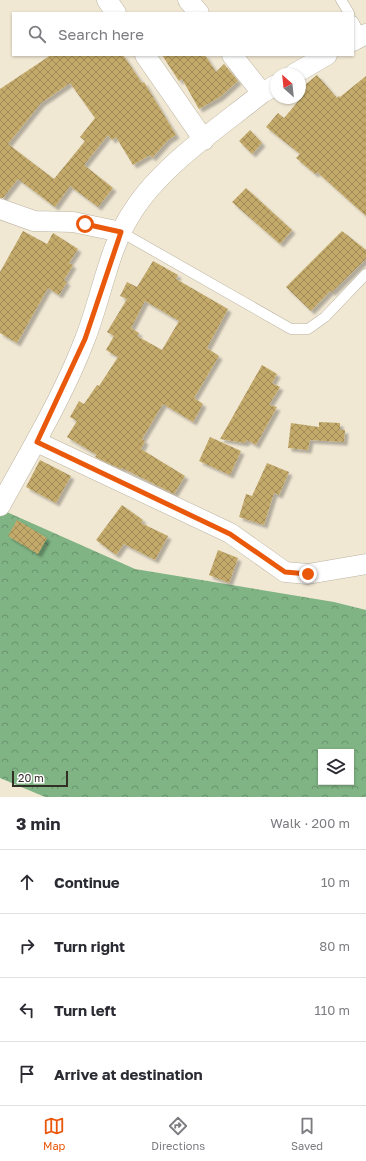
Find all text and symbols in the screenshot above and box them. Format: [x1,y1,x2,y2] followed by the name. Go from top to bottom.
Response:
[12,12,354,56] search box
[26,23,48,45] icon: search
[58,25,144,43] text: Search here
[270,68,306,104] north arrow
[76,215,94,233] route start
[299,565,317,583] route end
[318,749,354,785] map controls
[318,749,354,785] button: layers
[12,769,68,788] scale bar
[18,771,44,784] text: 20 m
[16,813,60,834] text: 3 min
[270,815,350,831] text: Walk · 200 m
[16,871,38,893] icon: ahead
[54,873,120,891] text: Continue
[321,874,350,890] text: 10 m
[16,935,38,957] icon: right
[54,937,125,955] text: Turn right
[319,938,350,954] text: 80 m
[16,999,38,1021] icon: left
[54,1001,116,1019] text: Turn left
[315,1002,350,1018] text: 110 m
[16,1063,38,1085] icon: arrive
[54,1065,203,1083] text: Arrive at destination
[43,1115,65,1152] tab: Map
[151,1115,205,1152] tab: Directions
[291,1115,323,1152] tab: Saved

